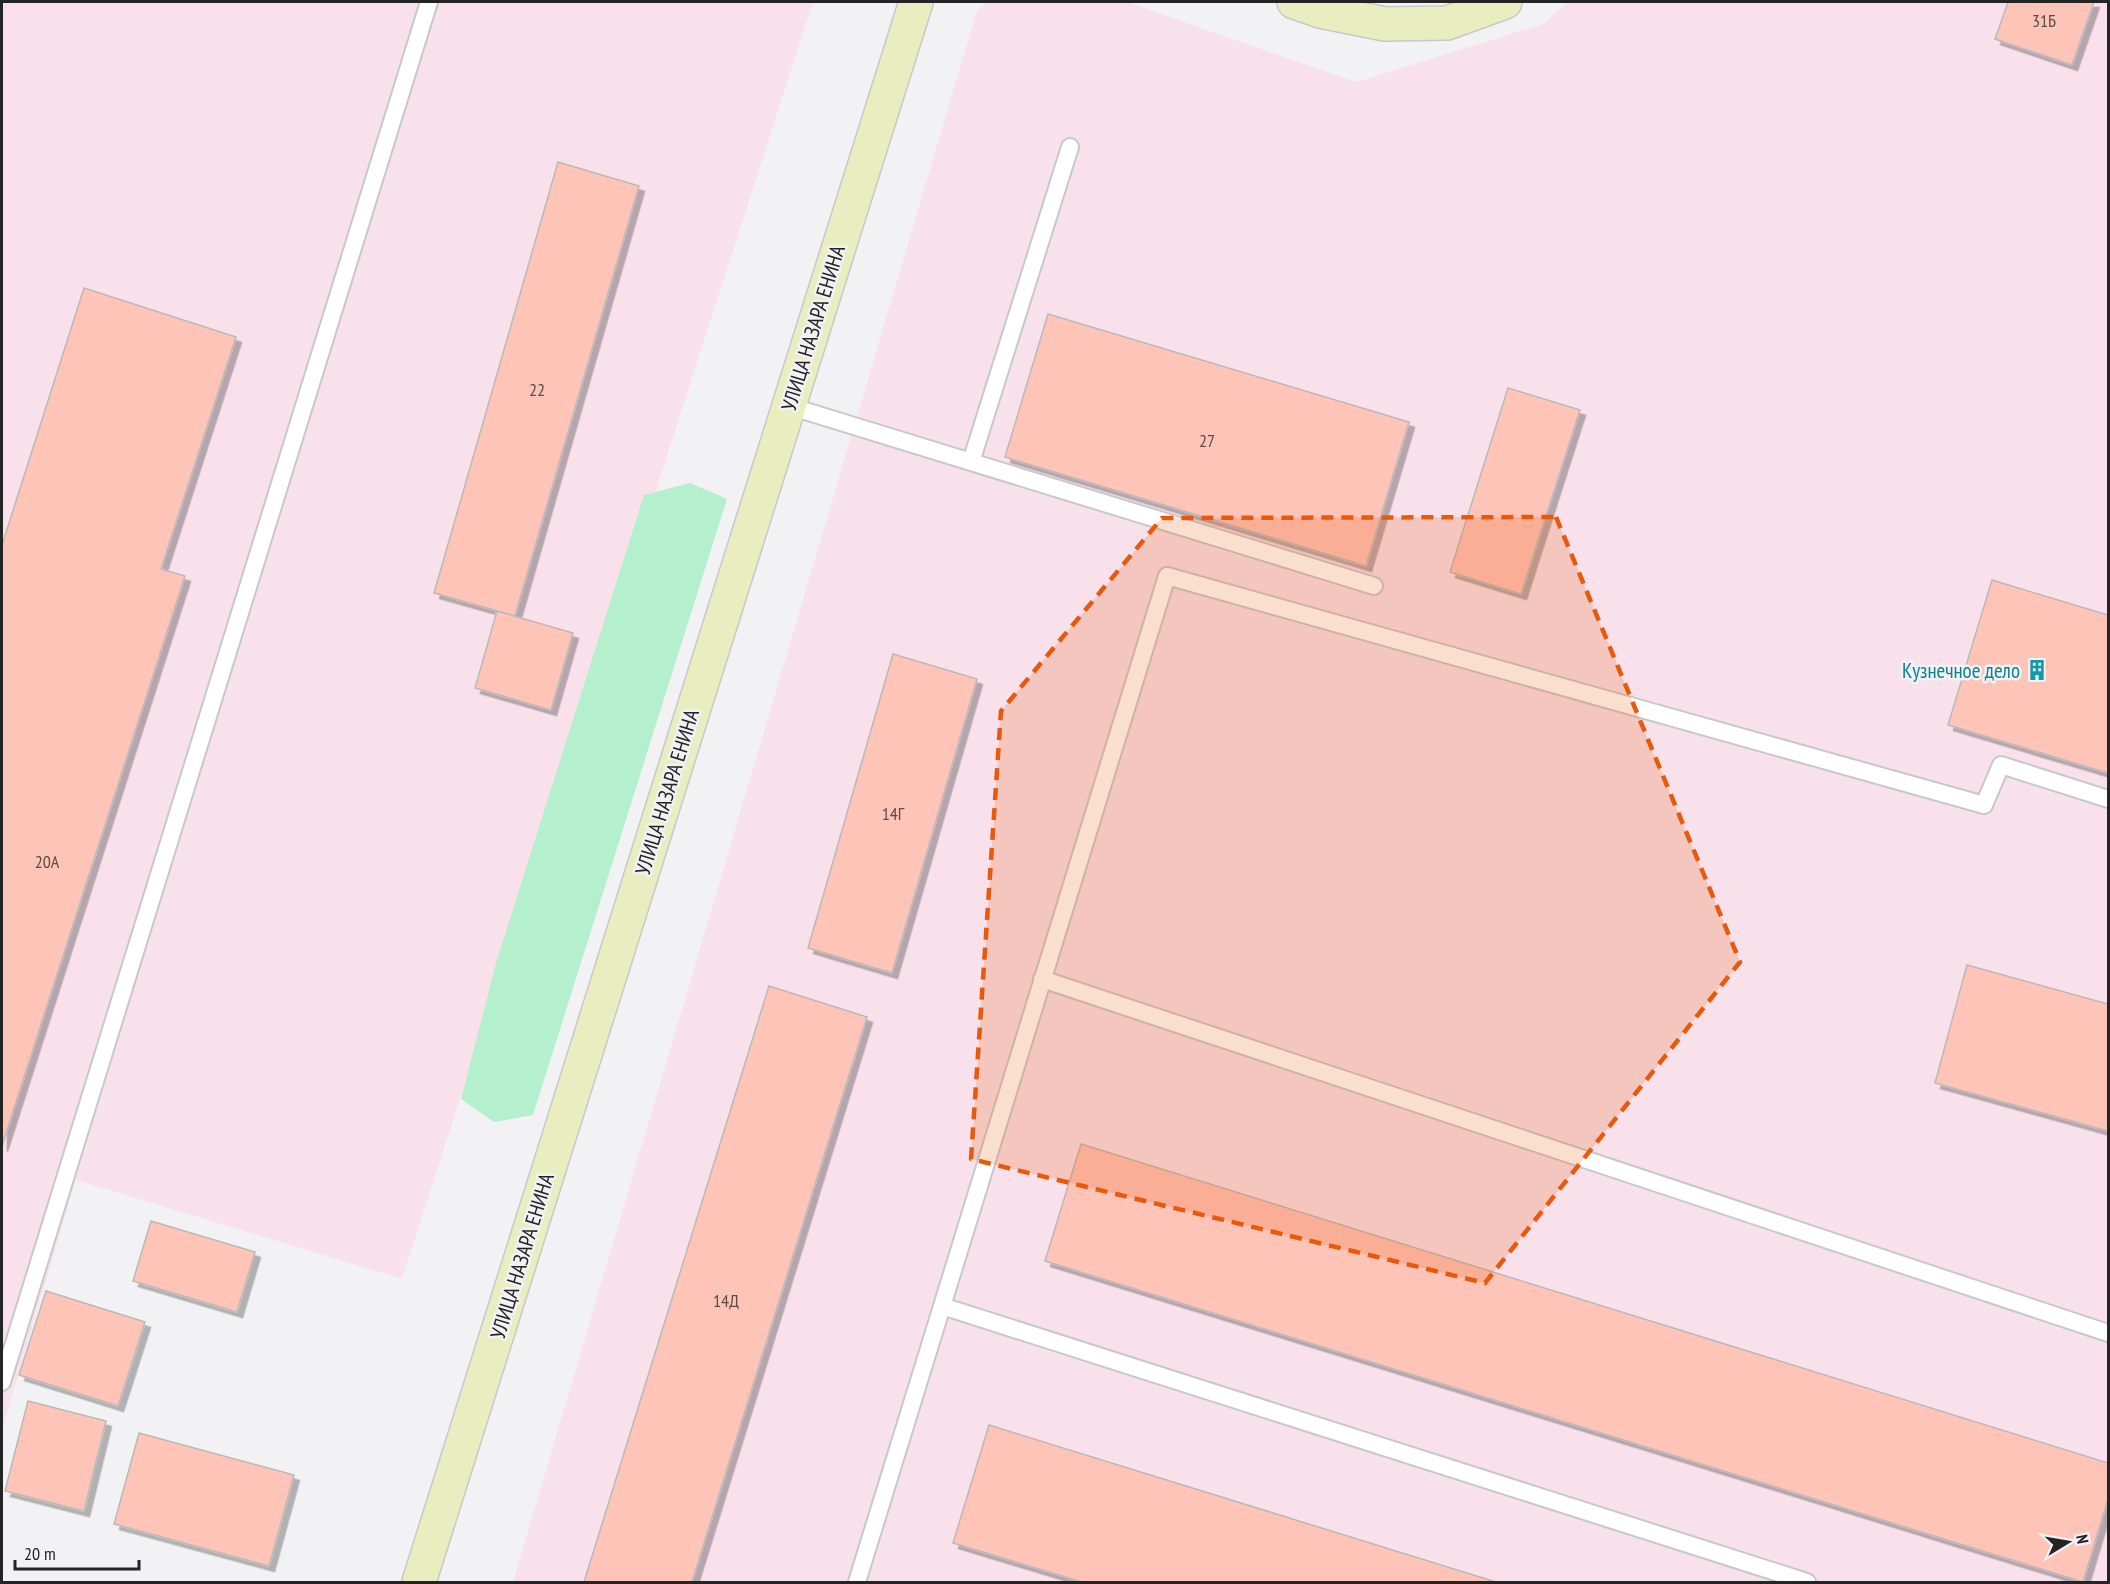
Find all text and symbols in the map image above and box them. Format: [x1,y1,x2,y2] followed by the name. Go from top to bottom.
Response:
[2032,9,2056,32] house number: 31Б
[775,242,851,414] street label: УЛИЦА НАЗАРА ЕНИНА
[529,378,545,401] house number: 22
[1199,429,1215,452] house number: 27
[1902,657,2020,684] place label: Кузнечное дело
[2025,658,2049,682] building icon: Кузнечное дело
[629,706,705,878] street label: УЛИЦА НАЗАРА ЕНИНА
[882,802,905,825] house number: 14Г
[35,850,60,873] house number: 20А
[484,1170,560,1342] street label: УЛИЦА НАЗАРА ЕНИНА
[713,1289,739,1312] house number: 14Д
[2038,1512,2098,1572] north arrow
[15,1533,140,1571] scale bar
[2072,1533,2093,1545] text: N
[24,1542,56,1565] text: 20 m

